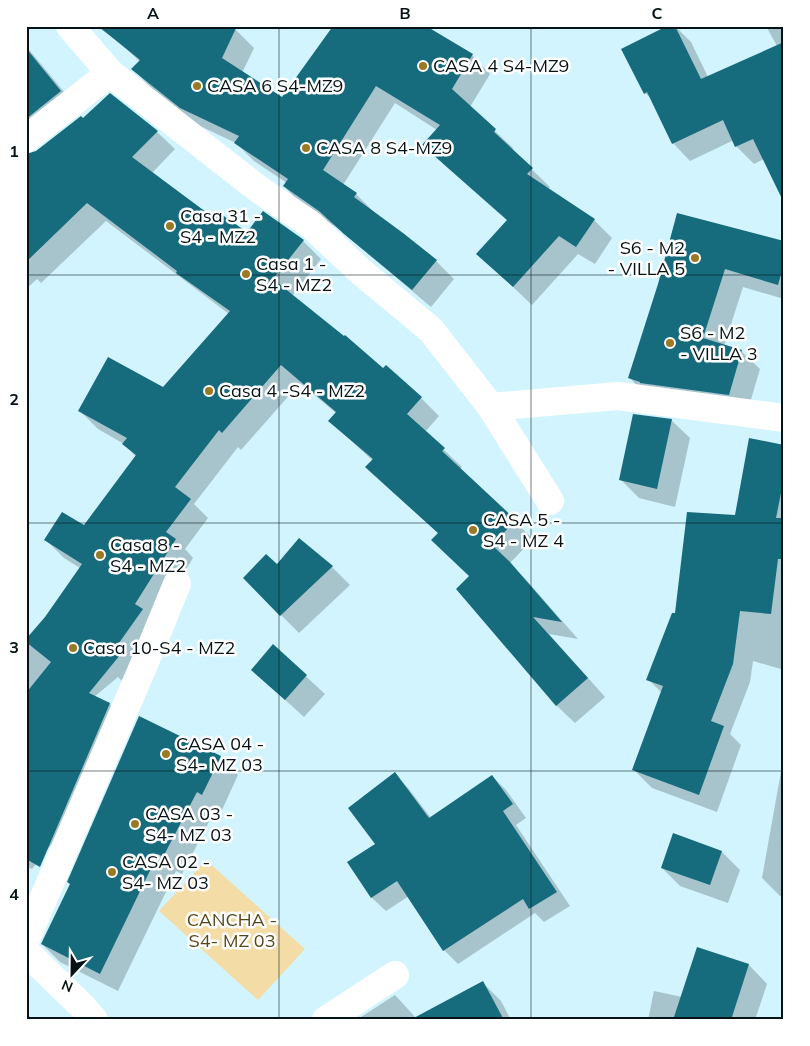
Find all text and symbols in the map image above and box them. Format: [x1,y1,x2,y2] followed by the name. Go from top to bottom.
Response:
[147,3,159,23] text: A
[399,3,411,23] text: B
[652,3,663,23] text: C
[433,54,569,77] place label: CASA 4 S4-MZ9
[417,60,429,72] marker: CASA 4 S4-MZ9
[207,74,343,97] place label: CASA 6 S4-MZ9
[191,80,203,92] marker: CASA 6 S4-MZ9
[316,136,452,159] place label: CASA 8 S4-MZ9
[9,141,19,161] text: 1
[300,142,312,154] marker: CASA 8 S4-MZ9
[180,204,261,248] place label: Casa 31 - S4 - MZ2
[164,220,176,232] marker: Casa 31 - S4 - MZ2
[607,236,685,280] place label: S6 - M2 - VILLA 5
[256,252,332,296] place label: Casa 1 - S4 - MZ2
[689,252,701,264] marker: S6 - M2 - VILLA 5
[240,268,252,280] marker: Casa 1 - S4 - MZ2
[680,321,758,365] place label: S6 - M2 - VILLA 3
[664,337,676,349] marker: S6 - M2 - VILLA 3
[219,379,365,402] place label: Casa 4 -S4 - MZ2
[203,385,215,397] marker: Casa 4 -S4 - MZ2
[9,389,19,409] text: 2
[483,508,564,552] place label: CASA 5 - S4 - MZ 4
[467,524,479,536] marker: CASA 5 - S4 - MZ 4
[110,533,186,577] place label: Casa 8 - S4 - MZ2
[94,549,106,561] marker: Casa 8 - S4 - MZ2
[83,636,235,659] place label: Casa 10-S4 - MZ2
[9,637,19,657] text: 3
[67,642,79,654] marker: Casa 10-S4 - MZ2
[176,732,264,776] place label: CASA 04 - S4- MZ 03
[160,748,172,760] marker: CASA 04 - S4- MZ 03
[145,802,233,846] place label: CASA 03 - S4- MZ 03
[129,818,141,830] marker: CASA 03 - S4- MZ 03
[122,850,210,894] place label: CASA 02 - S4- MZ 03
[106,866,118,878] marker: CASA 02 - S4- MZ 03
[9,884,19,904] text: 4
[187,908,277,952] park label: CANCHA - S4- MZ 03
[48,948,98,998] north arrow
[59,976,75,996] text: N

